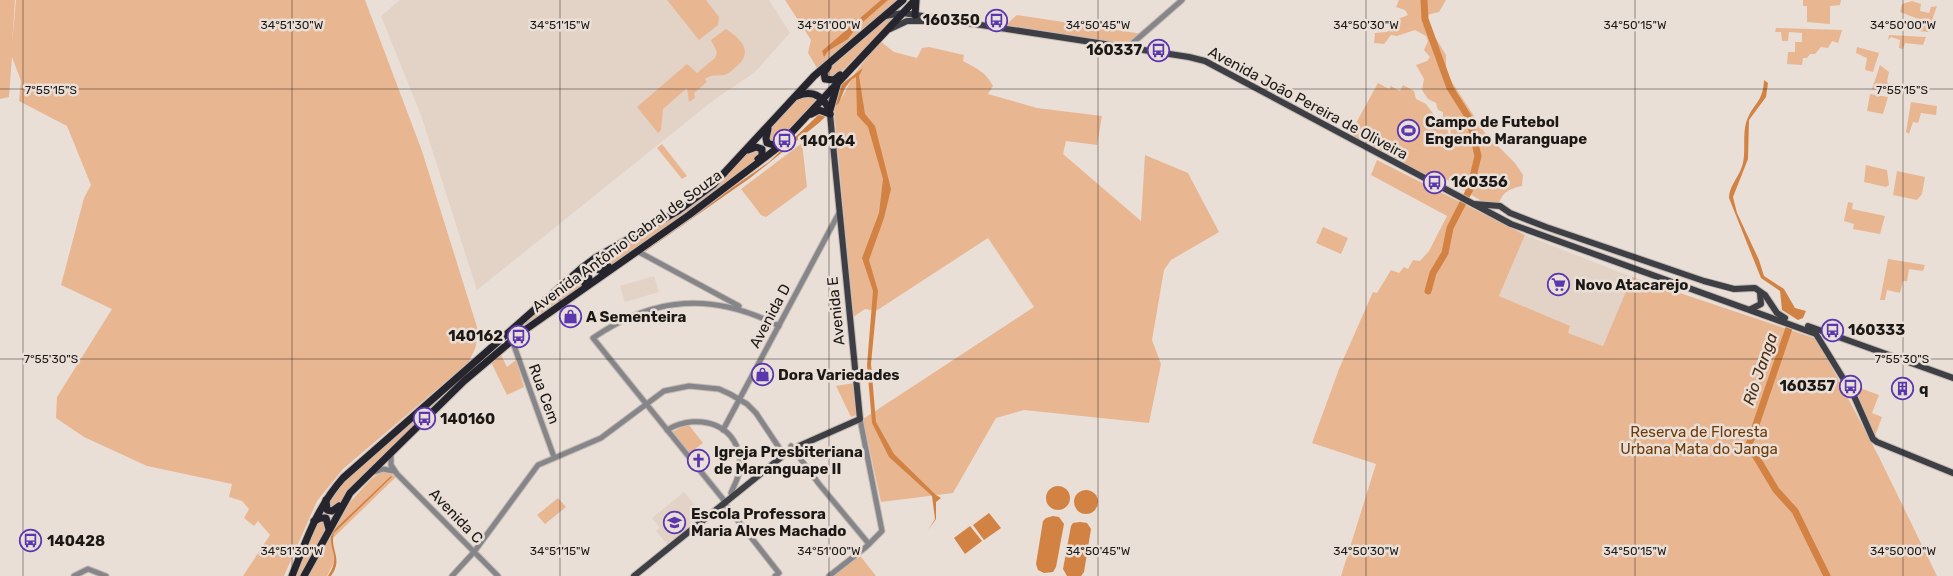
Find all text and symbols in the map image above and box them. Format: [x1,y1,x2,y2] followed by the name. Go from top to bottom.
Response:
[984,8,1008,32] bus stop icon: 160350
[923,11,980,29] place label: 160350
[261,18,324,32] text: 34°51'30"W
[530,18,591,32] text: 34°51'15"W
[797,18,861,32] text: 34°51'00"W
[1066,18,1131,32] text: 34°50'45"W
[1333,18,1399,32] text: 34°50'30"W
[1603,18,1667,32] text: 34°50'15"W
[1870,18,1936,32] text: 34°50'00"W
[1146,38,1170,62] bus stop icon: 160337
[1086,41,1142,59] place label: 160337
[1205,43,1411,163] street label: Avenida João Pereira de Oliveira
[25,83,77,97] text: 7°55'15"S
[1876,83,1928,97] text: 7°55'15"S
[1425,113,1587,148] place label: Campo de Futebol Engenho Maranguape
[1397,119,1421,143] sports icon: Campo de Futebol Engenho Maranguape
[772,129,796,153] bus stop icon: 140164
[800,132,855,150] place label: 140164
[529,166,725,316] street label: Avenida Antônio Cabral de Souza
[1423,170,1447,194] bus stop icon: 160356
[1451,173,1508,191] place label: 160356
[1547,273,1571,297] supermarket icon: Novo Atacarejo
[823,276,849,346] street label: Avenida E
[1575,276,1688,294] place label: Novo Atacarejo
[746,281,794,351] street label: Avenida D
[558,305,582,329] shop icon: A Sementeira
[586,308,687,326] place label: A Sementeira
[1820,318,1844,342] bus stop icon: 160333
[1848,321,1905,339] place label: 160333
[507,324,531,348] bus stop icon: 140162
[448,327,503,345] place label: 140162
[1739,330,1781,408] water label: Rio Janga
[24,352,78,366] text: 7°55'30"S
[1875,352,1929,366] text: 7°55'30"S
[525,362,563,426] street label: Rua Cem
[750,363,774,387] shop icon: Dora Variedades
[778,366,900,384] place label: Dora Variedades
[1839,374,1863,398] bus stop icon: 160357
[1779,377,1835,395] place label: 160357
[1891,377,1915,401] building icon: q
[1919,380,1928,398] place label: q
[412,407,436,431] bus stop icon: 140160
[440,410,495,428] place label: 140160
[1620,423,1778,458] park label: Reserva de Floresta Urbana Mata do Janga
[714,443,863,478] place label: Igreja Presbiteriana de Maranguape II
[686,449,710,473] church icon: Igreja Presbiteriana de Maranguape II
[425,485,487,547] street label: Avenida C
[691,505,846,540] place label: Escola Professora Maria Alves Machado
[663,511,687,535] school or university icon: Escola Professora Maria Alves Machado
[19,529,43,553] bus stop icon: 140428
[47,532,105,550] place label: 140428
[261,544,324,558] text: 34°51'30"W
[530,544,591,558] text: 34°51'15"W
[797,544,861,558] text: 34°51'00"W
[1066,544,1131,558] text: 34°50'45"W
[1333,544,1399,558] text: 34°50'30"W
[1603,544,1667,558] text: 34°50'15"W
[1870,544,1936,558] text: 34°50'00"W

